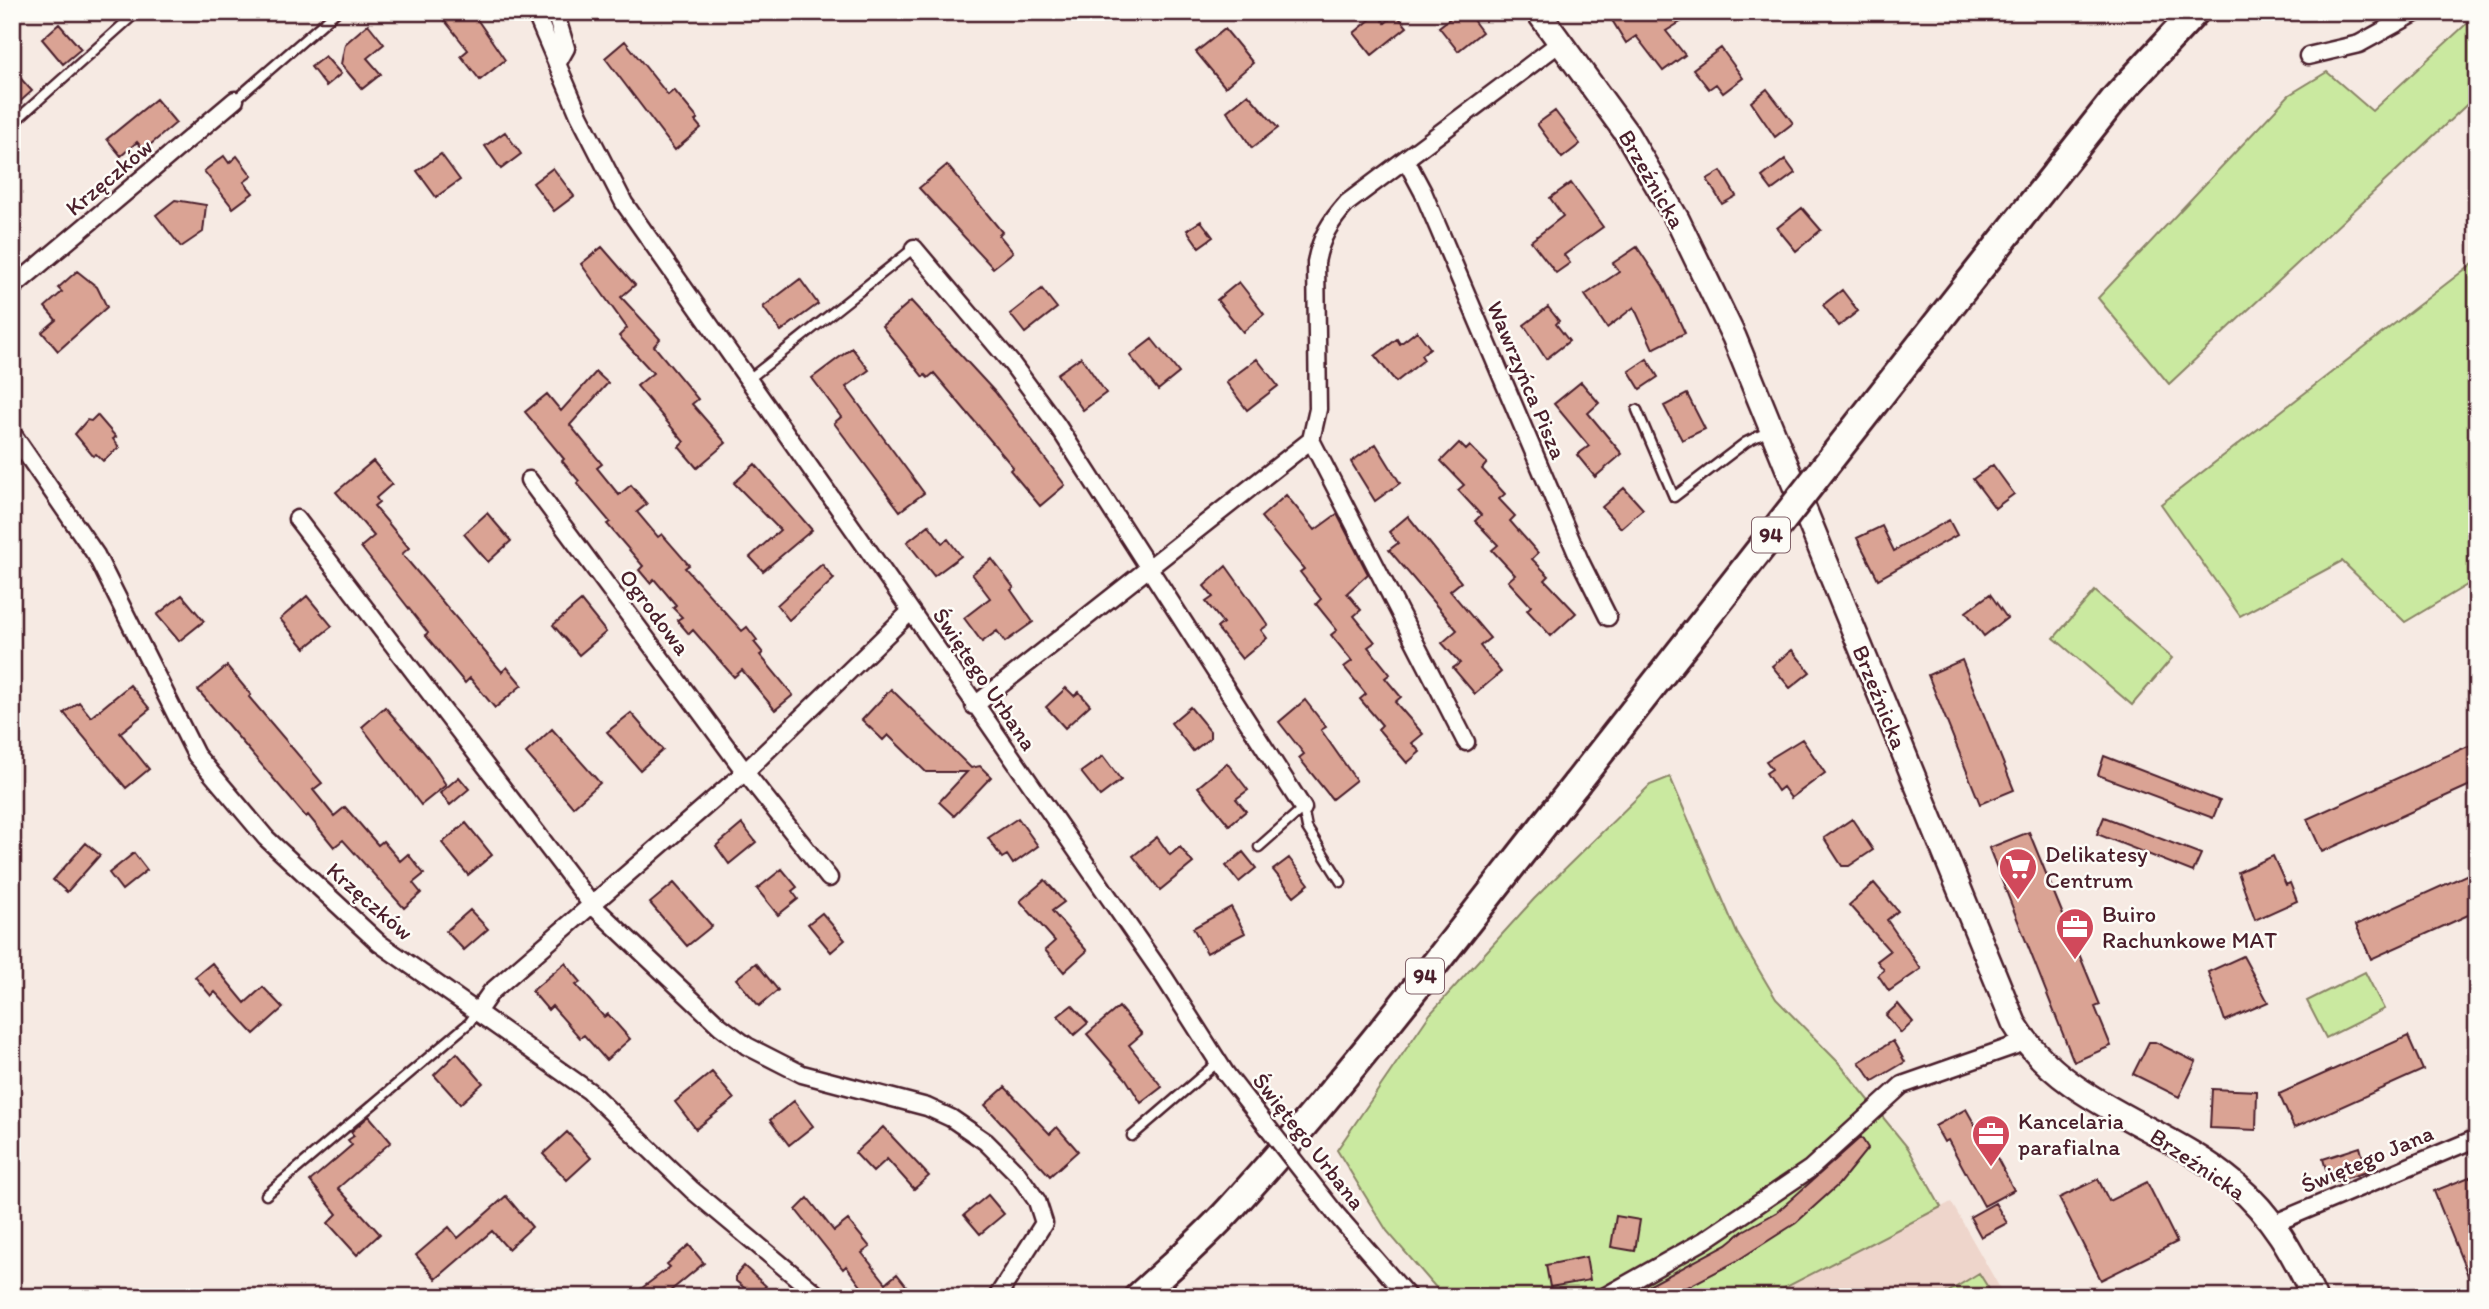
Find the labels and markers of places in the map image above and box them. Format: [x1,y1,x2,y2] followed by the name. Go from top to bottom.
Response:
[2045,840,2148,894] place label: Delikatesy Centrum
[1997,846,2039,901] supermarket icon: Delikatesy Centrum
[2102,900,2277,954] place label: Buiro Rachunkowe MAT
[2054,906,2096,961] office icon: Buiro Rachunkowe MAT
[2018,1107,2124,1161] place label: Kancelaria parafialna
[1970,1113,2012,1168] office icon: Kancelaria parafialna

